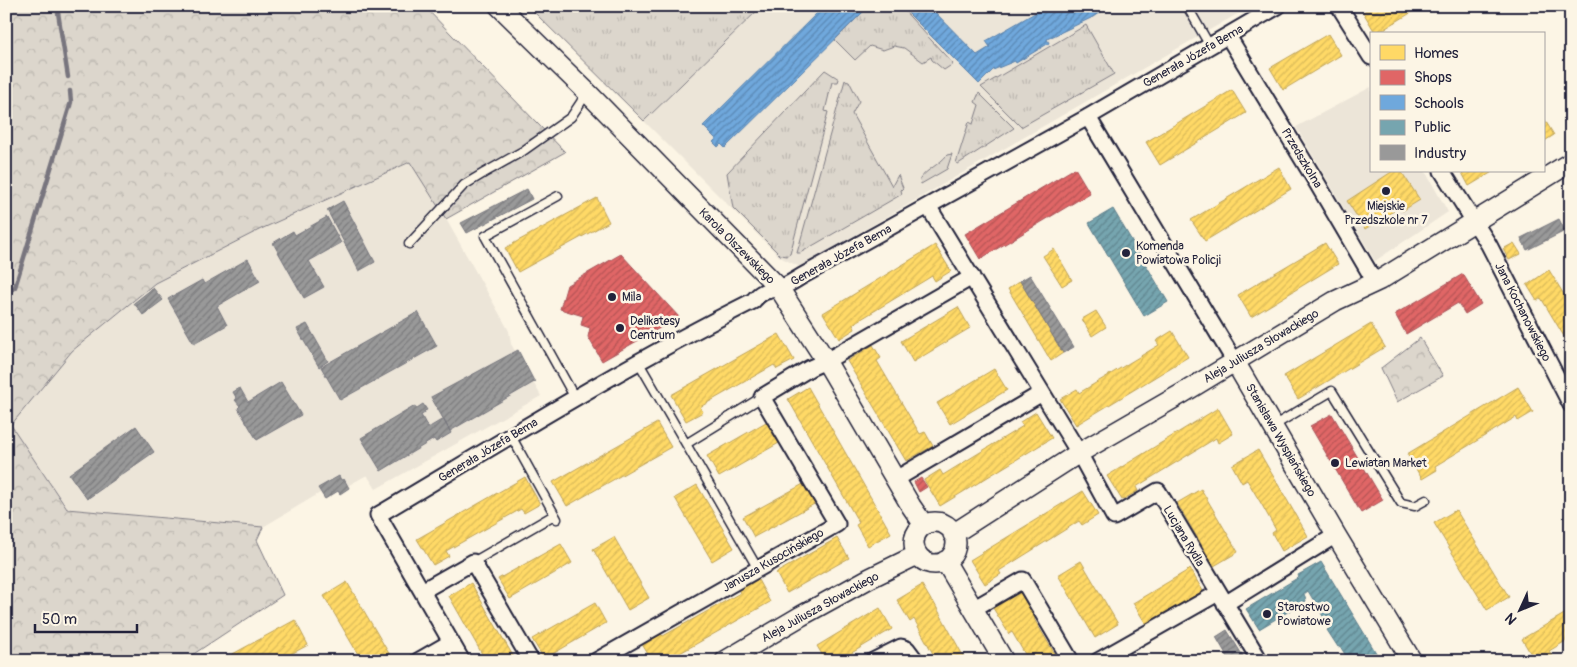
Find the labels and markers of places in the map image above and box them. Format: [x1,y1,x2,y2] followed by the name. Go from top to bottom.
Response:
[1380,185,1392,197] marker: Miejskie Przedszkole nr 7
[1344,199,1428,228] place label: Miejskie Przedszkole nr 7
[1136,239,1221,268] place label: Komenda Powiatowa Policji
[1120,247,1132,259] marker: Komenda Powiatowa Policji
[622,290,642,305] place label: Mila
[606,291,618,303] marker: Mila
[630,314,680,343] place label: Delikatesy Centrum
[614,322,626,334] marker: Delikatesy Centrum
[1345,456,1427,471] place label: Lewiatan Market
[1329,457,1341,469] marker: Lewiatan Market
[1277,600,1331,629] place label: Starostwo Powiatowe
[1261,608,1273,620] marker: Starostwo Powiatowe

